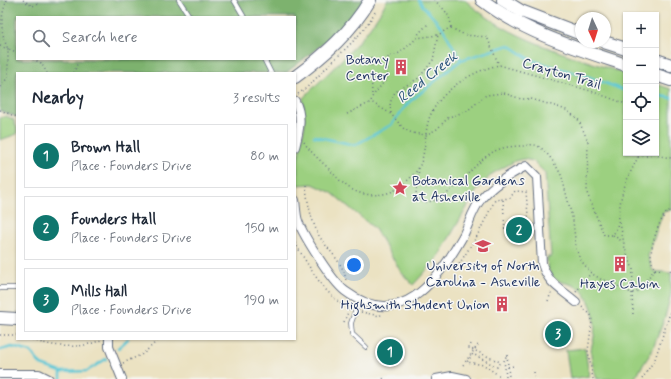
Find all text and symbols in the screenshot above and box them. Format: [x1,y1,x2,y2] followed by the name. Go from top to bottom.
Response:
[575,12,611,48] north arrow
[623,12,659,156] map controls
[623,12,659,48] button: +
[16,16,296,60] search box
[30,27,52,49] icon: search
[62,28,138,48] text: Search here
[393,47,463,108] water label: Reed Creek
[623,48,659,84] button: −
[346,51,389,85] place label: Botany Center
[520,54,603,94] street label: Crayton Trail
[392,58,410,76] building icon: Botany Center
[623,84,659,120] button: locate
[32,87,84,109] text: Nearby
[233,90,280,107] text: 3 results
[623,120,659,156] button: layers
[71,138,140,158] text: Brown Hall
[43,148,49,165] text: 1
[250,148,279,165] text: 80 m
[71,158,192,175] text: Place · Founders Drive
[412,172,525,206] place label: Botanical Gardens at Asheville
[391,179,409,197] place icon: Botanical Gardens at Asheville
[71,210,156,230] text: Founders Hall
[506,215,532,245] pin: 2
[43,220,49,237] text: 2
[245,220,279,237] text: 150 m
[71,230,192,247] text: Place · Founders Drive
[474,237,492,255] school or university icon: University of North Carolina - Asheville
[344,255,364,275] your location
[611,255,629,273] building icon: Hayes Cabin
[426,257,541,291] place label: University of North Carolina - Asheville
[580,275,660,293] place label: Hayes Cabin
[71,282,128,302] text: Mills Hall
[43,292,49,309] text: 3
[244,292,279,309] text: 190 m
[493,295,511,313] building icon: Highsmith Student Union
[341,296,490,316] place label: Highsmith Student Union
[71,302,192,319] text: Place · Founders Drive
[545,319,571,349] pin: 3
[377,337,403,367] pin: 1

